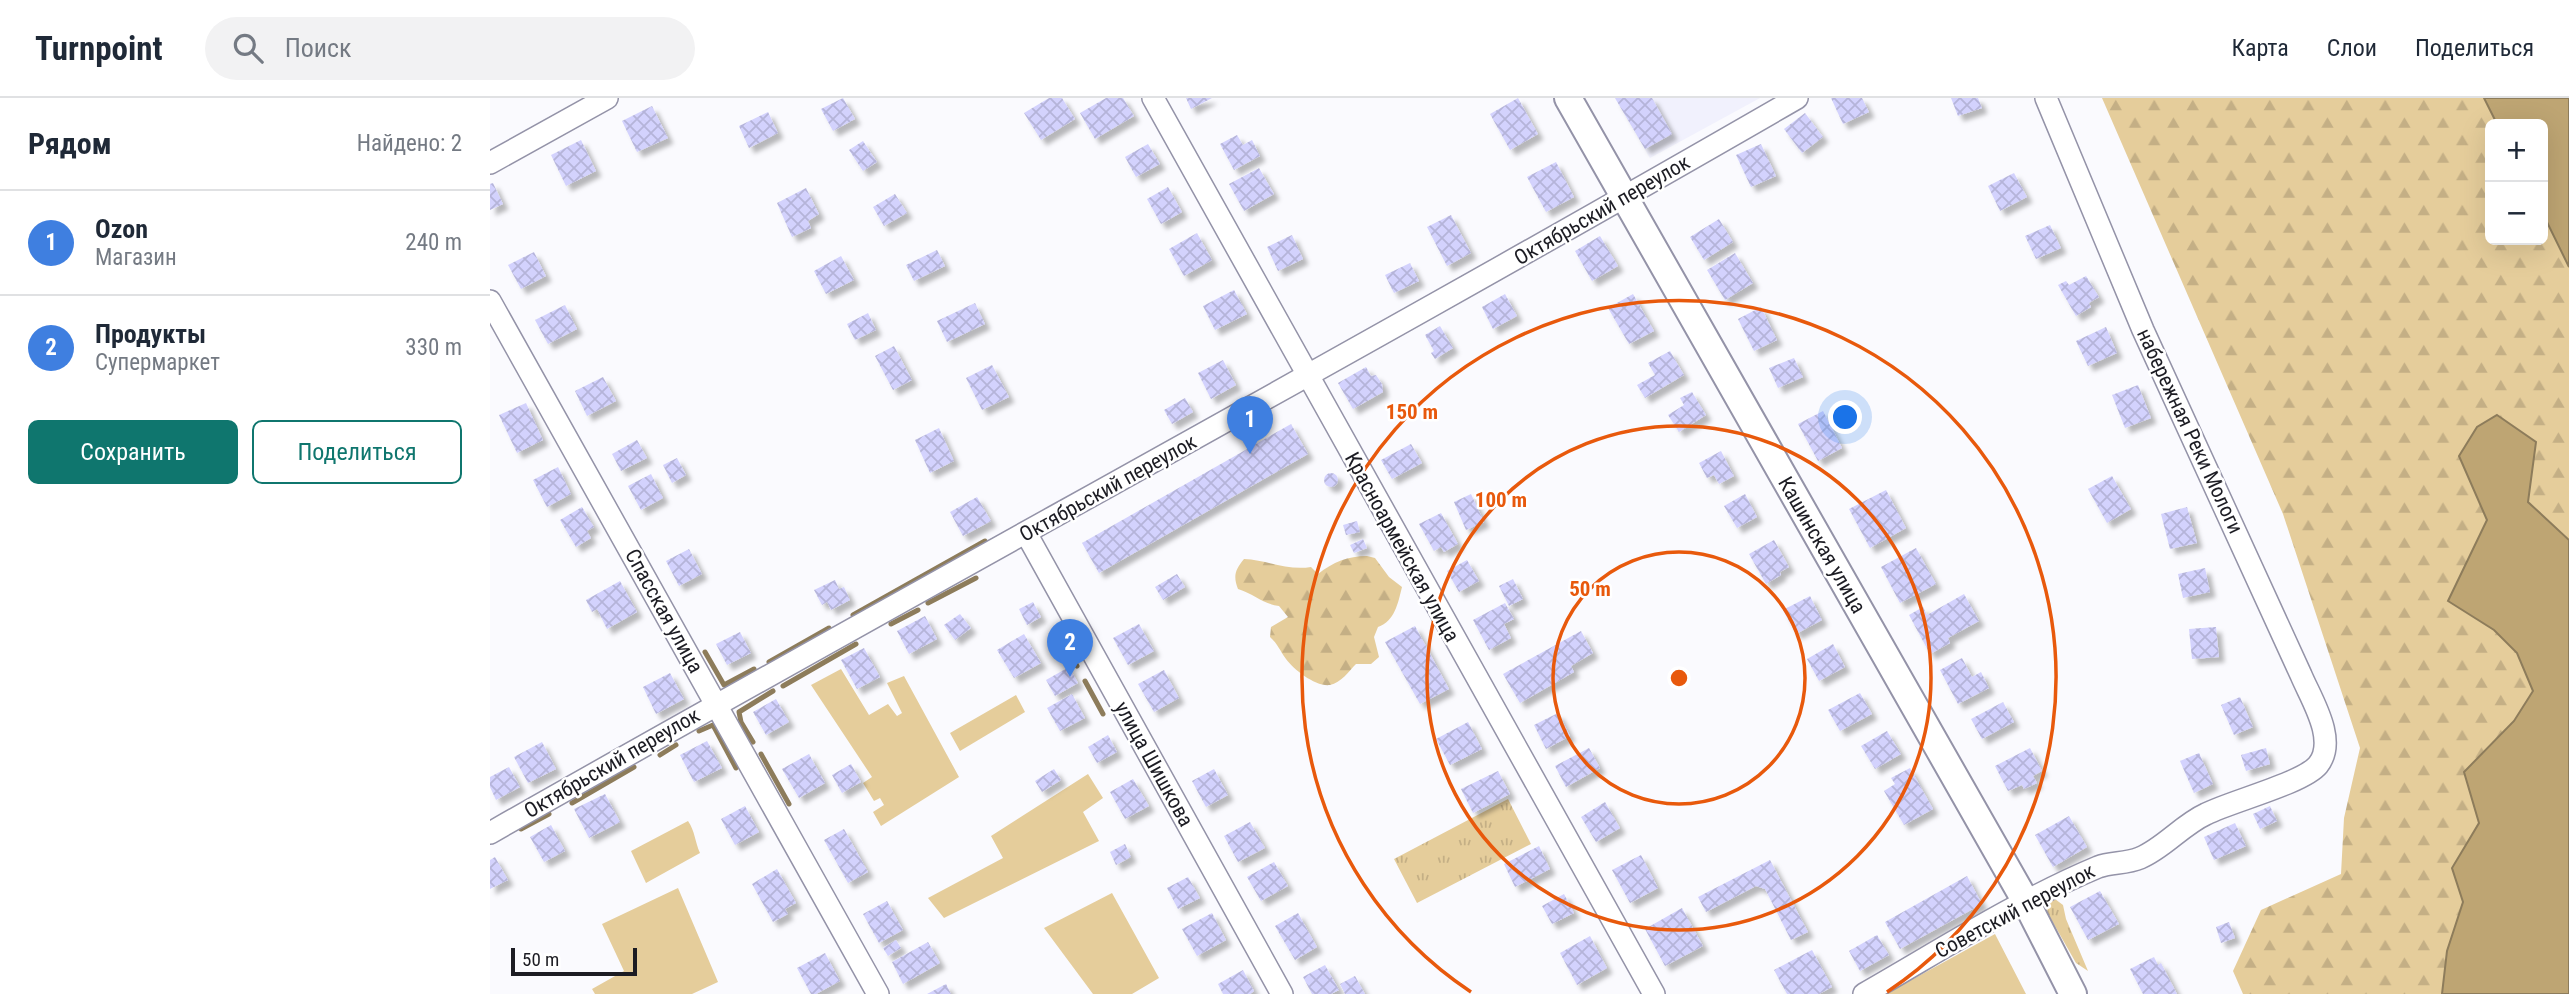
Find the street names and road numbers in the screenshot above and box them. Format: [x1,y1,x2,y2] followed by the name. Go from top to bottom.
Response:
[1510,150,1694,270] street label: Октябрьский переулок
[2132,325,2248,537] street label: набережная Реки Мологи
[1015,429,1201,547] street label: Октябрьский переулок
[1340,448,1464,646] street label: Красноармейская улица
[1773,472,1871,618] street label: Кашинская улица
[620,545,708,677] street label: Спасская улица
[1110,697,1198,831] street label: улица Шишкова
[520,703,704,823] street label: Октябрьский переулок
[1931,859,2099,963] street label: Советский переулок

